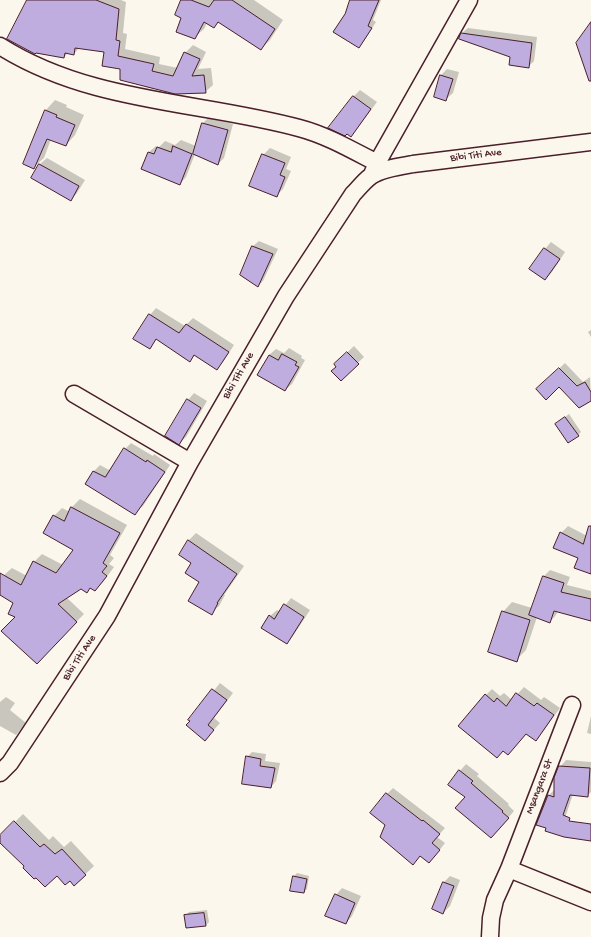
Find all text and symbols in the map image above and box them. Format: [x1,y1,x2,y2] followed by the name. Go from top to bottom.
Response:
[449,146,503,166] street label: Bibi Titi Ave
[220,350,258,402] street label: Bibi Titi Ave
[60,633,100,683] street label: Bibi Titi Ave
[524,758,556,816] street label: Msangara St

